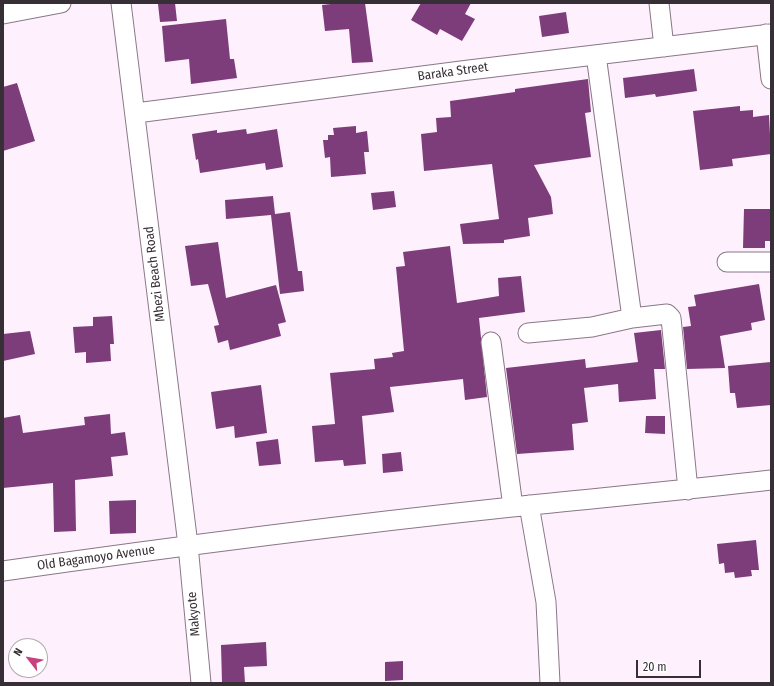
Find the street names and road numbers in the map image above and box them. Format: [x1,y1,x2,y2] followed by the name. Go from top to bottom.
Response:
[417,59,489,85] street label: Baraka Street
[141,225,169,323] street label: Mbezi Beach Road
[36,542,156,574] street label: Old Bagamoyo Avenue
[184,591,204,637] street label: Makyote

